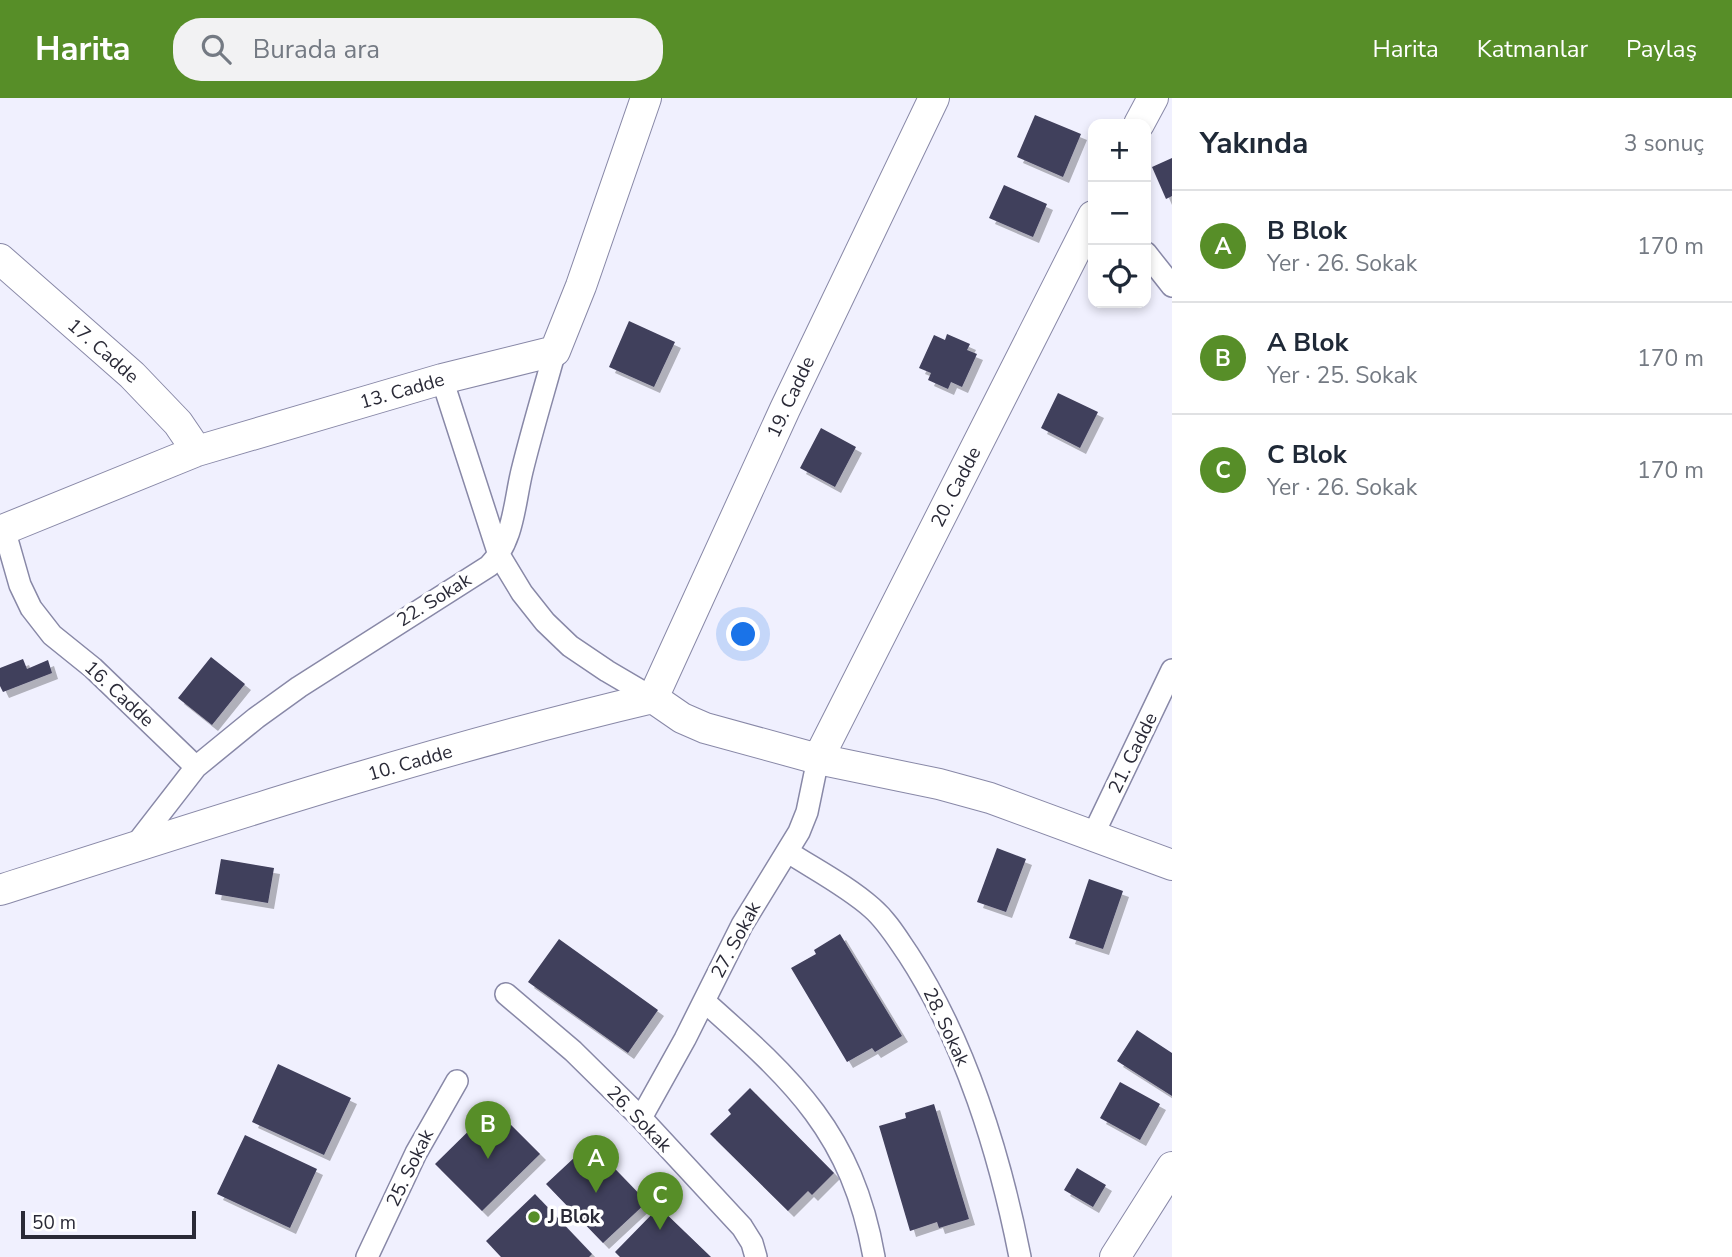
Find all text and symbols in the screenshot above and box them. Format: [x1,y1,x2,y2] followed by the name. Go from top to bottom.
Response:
[173,18,663,81] search box
[35,27,131,72] text: Harita
[197,30,235,68] icon: search
[253,32,380,67] text: Burada ara
[1372,33,1439,65] text: Harita
[1477,33,1588,65] text: Katmanlar
[1626,33,1697,65] text: Paylaş
[1088,119,1151,308] map controls
[1088,119,1151,182] button: +
[1200,123,1308,164] text: Yakında
[1624,128,1704,159] text: 3 sonuç
[1088,182,1151,245] button: −
[1267,213,1347,248] text: B Blok
[1214,231,1232,262] text: A
[1637,231,1704,262] text: 170 m
[1088,245,1151,308] button: locate
[1267,248,1417,279] text: Yer · 26. Sokak
[62,313,144,389] street label: 17. Cadde
[1267,325,1348,360] text: A Blok
[1215,343,1231,374] text: B
[1637,343,1704,374] text: 170 m
[761,352,821,442] street label: 19. Cadde
[1267,360,1417,391] text: Yer · 25. Sokak
[357,367,447,415] street label: 13. Cadde
[1267,437,1347,472] text: C Blok
[925,442,987,532] street label: 20. Cadde
[1215,455,1231,486] text: C
[1637,455,1704,486] text: 170 m
[1267,472,1417,503] text: Yer · 26. Sokak
[392,567,477,633] street label: 22. Sokak
[726,617,760,651] your location
[78,655,160,733] street label: 16. Cadde
[1102,708,1164,798] street label: 21. Cadde
[365,739,455,787] street label: 10. Cadde
[705,897,767,983] street label: 27. Sokak
[917,984,976,1071] street label: 28. Sokak
[601,1080,678,1158] street label: 26. Sokak
[465,1101,511,1159] pin: B
[380,1124,440,1211] street label: 25. Sokak
[573,1135,619,1193] pin: A
[637,1172,683,1230] pin: C
[547,1204,601,1230] place label: J Blok
[21,1208,196,1240] scale bar
[526,1209,542,1225] marker: J Blok
[32,1210,76,1236] text: 50 m

